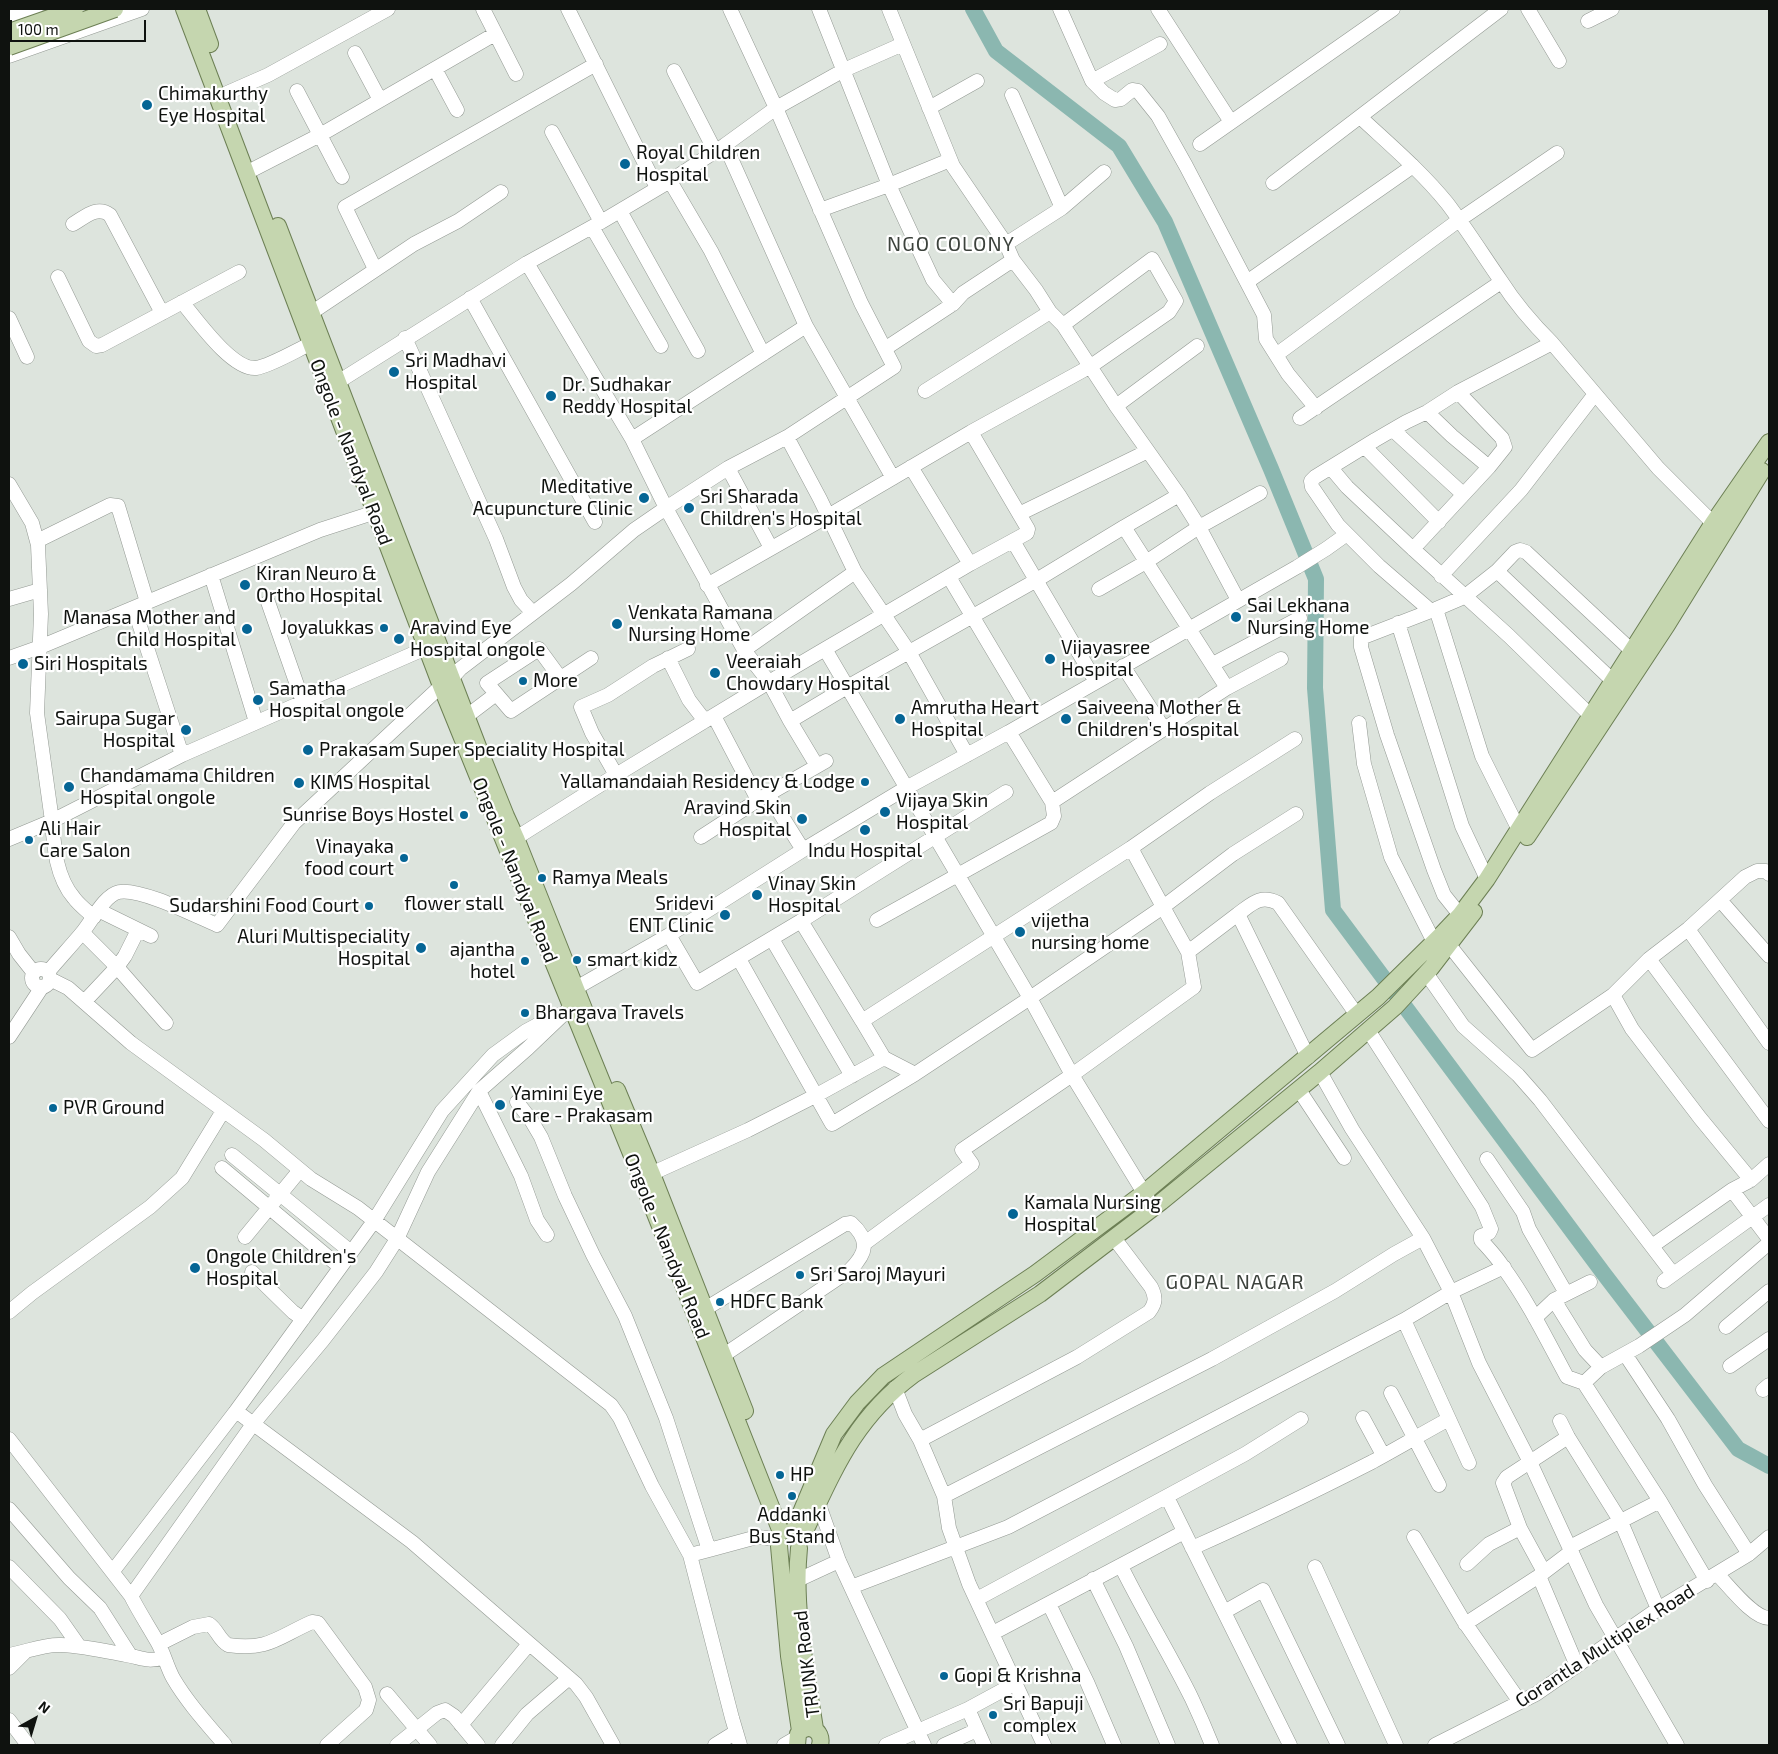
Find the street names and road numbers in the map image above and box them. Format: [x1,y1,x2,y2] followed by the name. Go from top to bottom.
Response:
[305,356,397,548] street label: Ongole - Nandyal Road
[467,774,563,966] street label: Ongole - Nandyal Road
[619,1150,715,1342] street label: Ongole - Nandyal Road
[1511,1579,1699,1713] street label: Gorantla Multiplex Road
[789,1609,825,1719] street label: TRUNK Road

